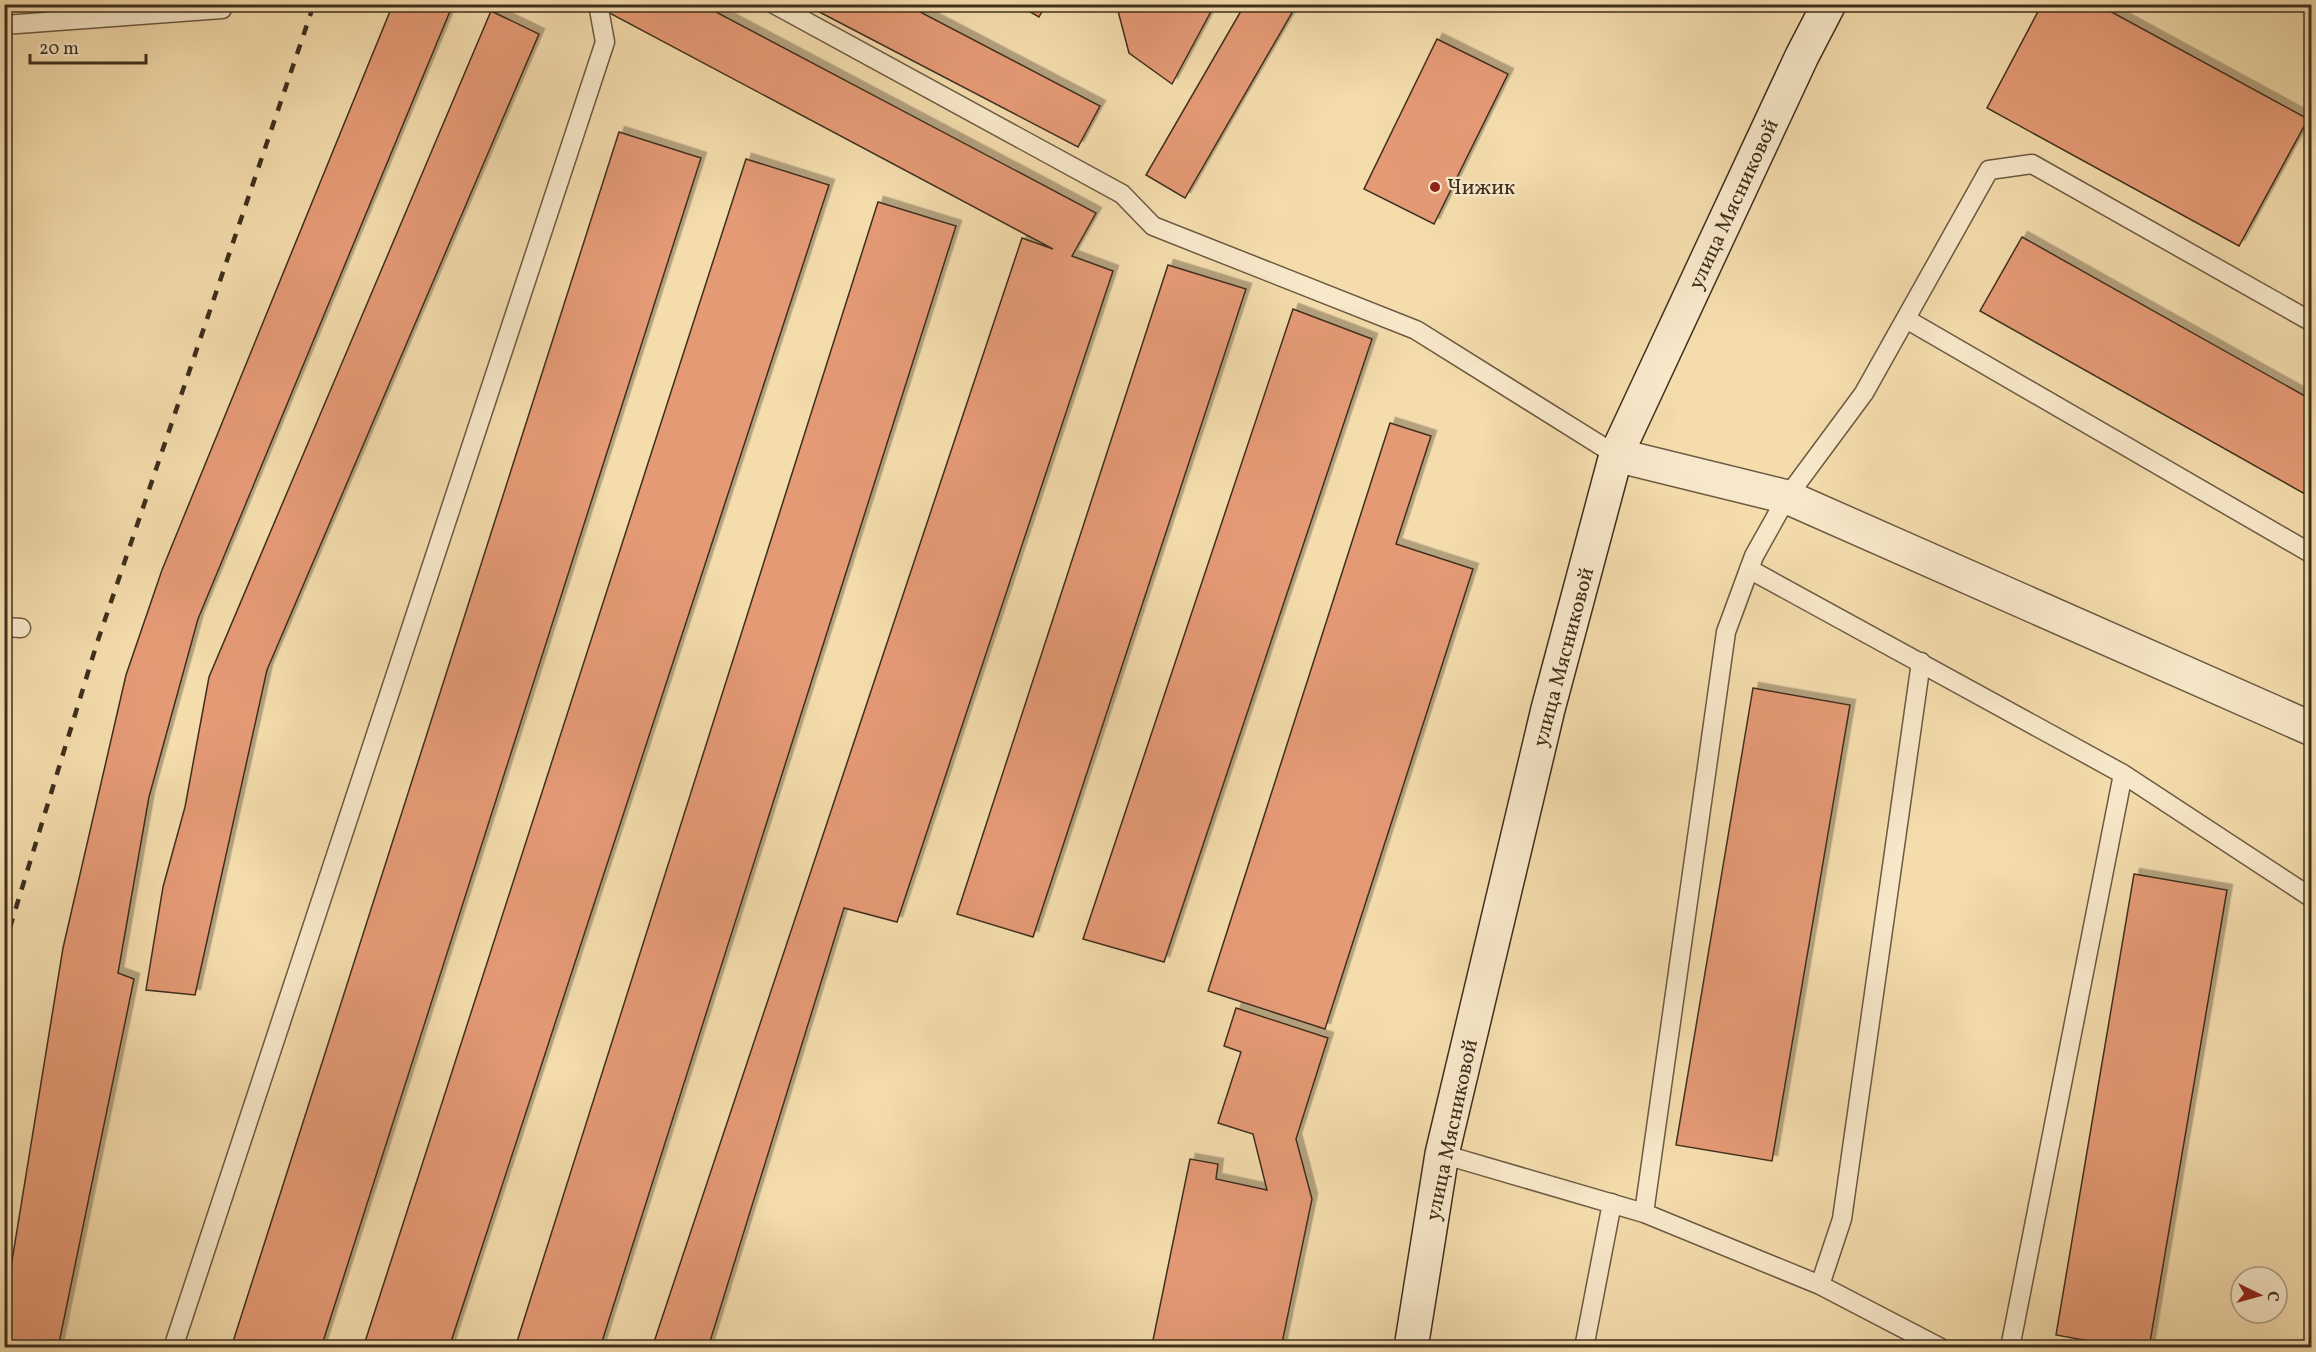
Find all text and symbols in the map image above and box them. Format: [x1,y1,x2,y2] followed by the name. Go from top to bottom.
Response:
[30,27,146,65] scale bar
[39,37,79,62] text: 20 m
[1682,115,1787,294] street label: улица Мясниковой
[1447,174,1515,203] place label: Чижик
[1428,180,1442,194] marker: Чижик
[1527,564,1602,750] street label: улица Мясниковой
[1419,1037,1486,1224] street label: улица Мясниковой
[2229,1265,2289,1325] north arrow
[2261,1290,2283,1302] text: С

